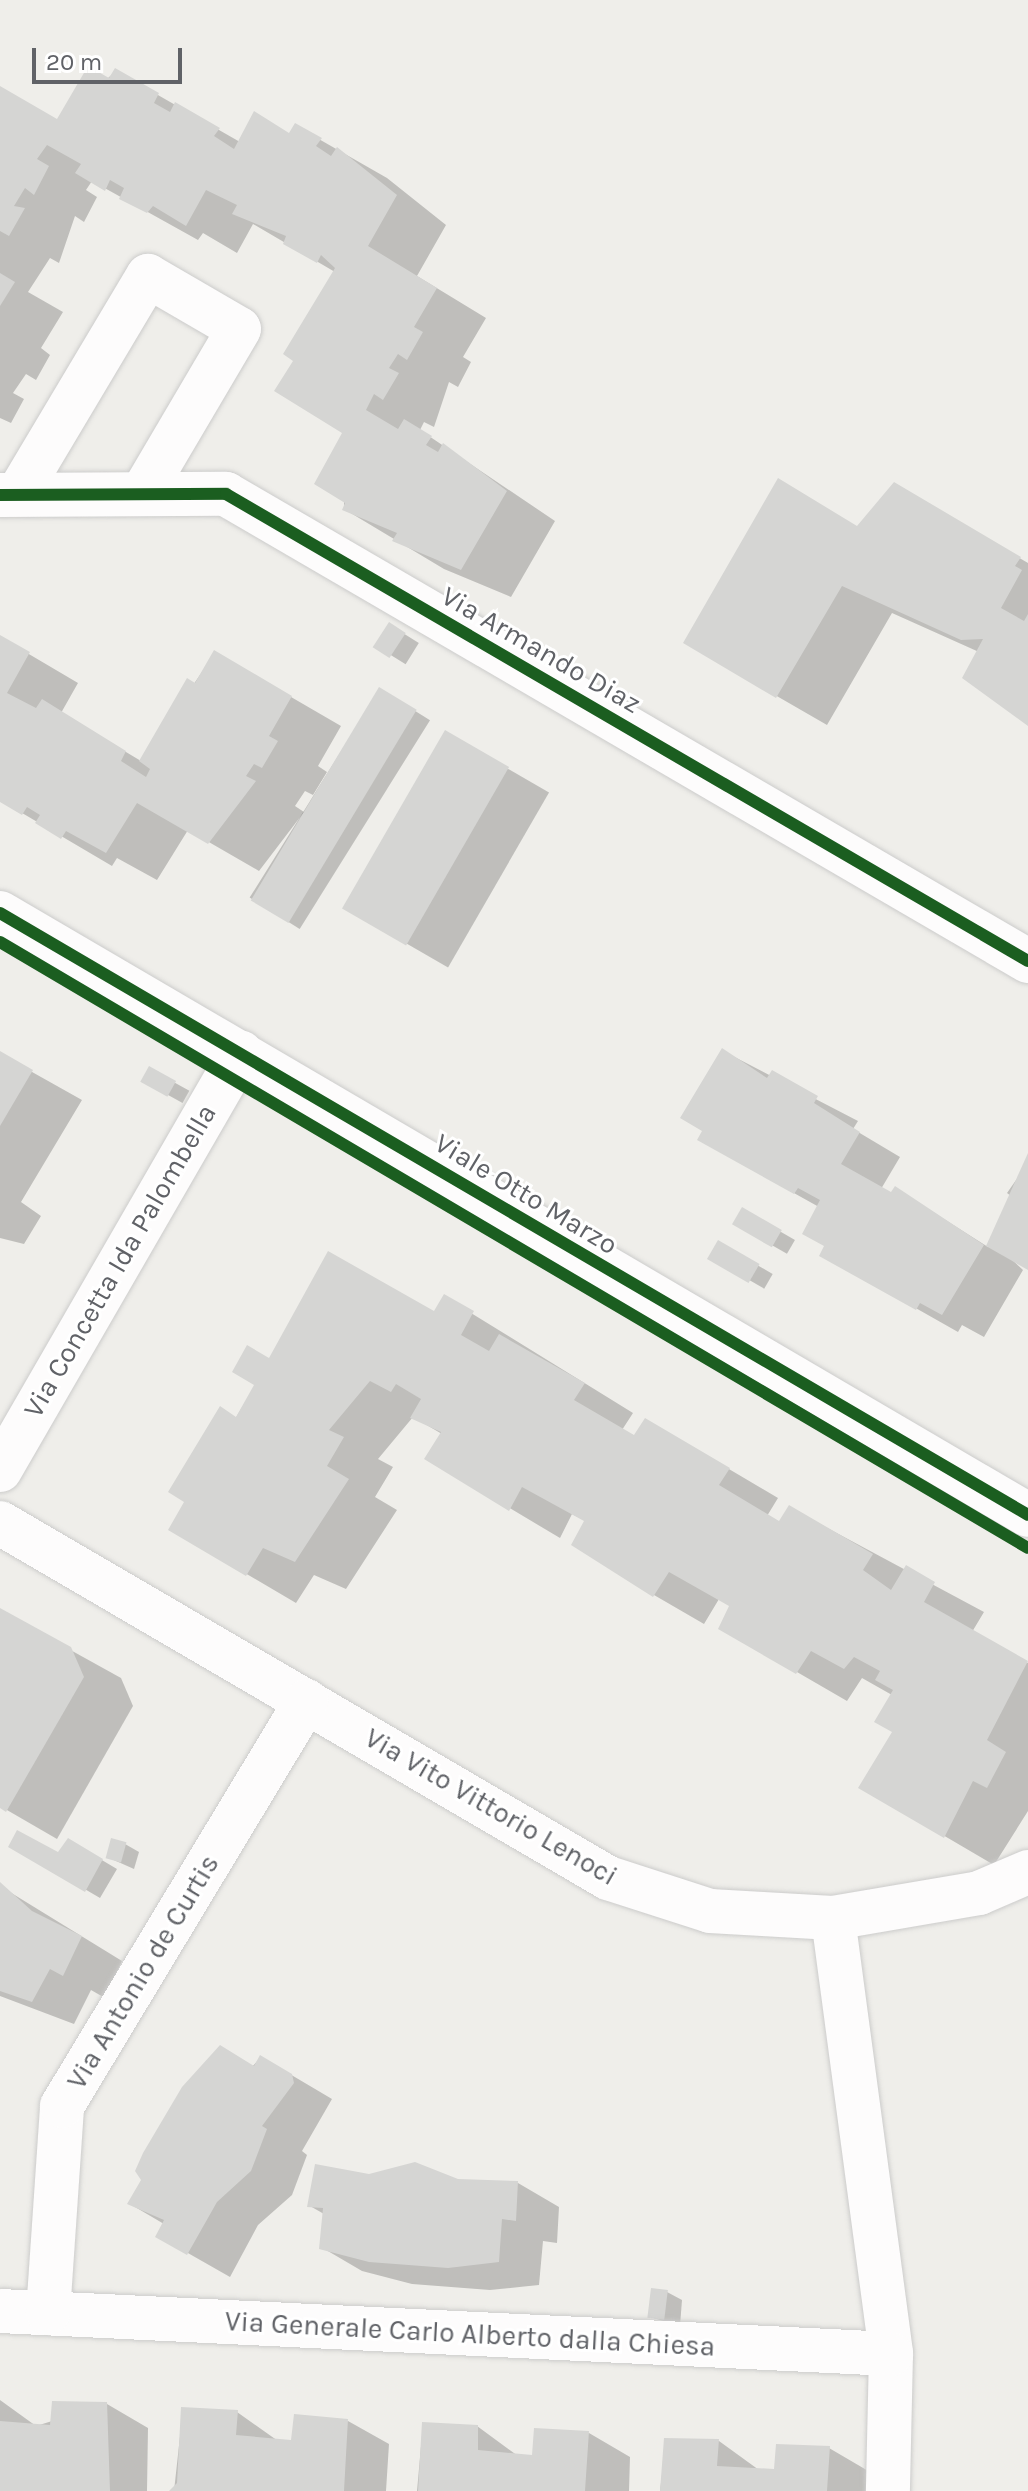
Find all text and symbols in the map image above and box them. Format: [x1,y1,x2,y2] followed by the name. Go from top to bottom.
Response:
[36,32,186,82] scale bar
[46,48,102,76] text: 20 m
[435,579,647,721] street label: Via Armando Diaz
[16,1098,224,1424] street label: Via Concetta Ida Palombella
[429,1126,623,1262] street label: Viale Otto Marzo
[359,1721,623,1893] street label: Via Vito Vittorio Lenoci
[60,1849,226,2095] street label: Via Antonio de Curtis
[224,2304,716,2364] street label: Via Generale Carlo Alberto dalla Chiesa

